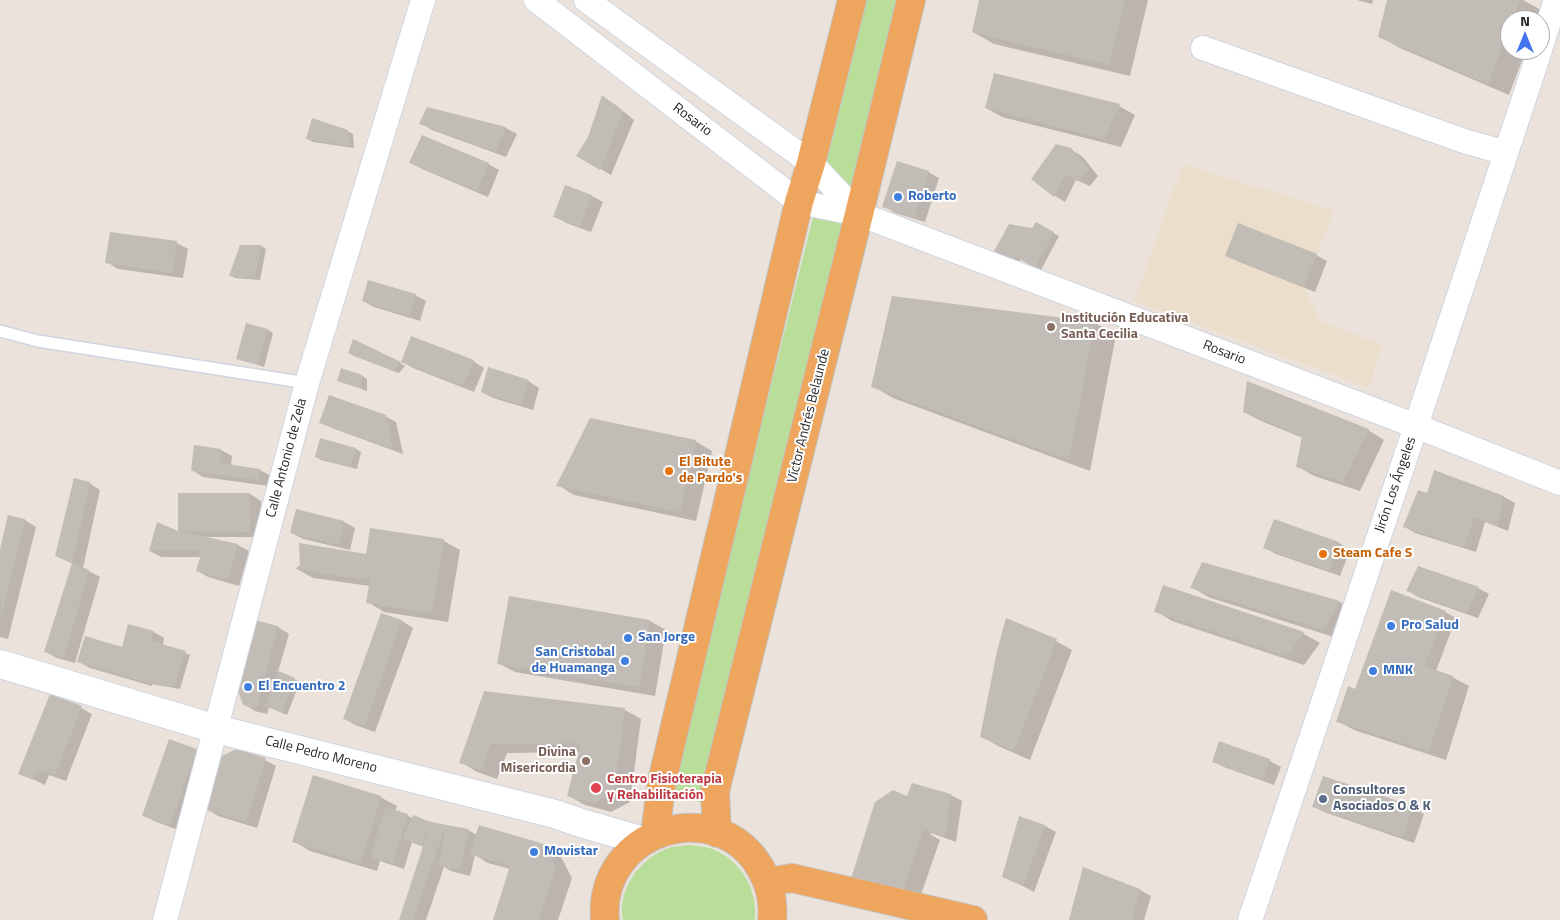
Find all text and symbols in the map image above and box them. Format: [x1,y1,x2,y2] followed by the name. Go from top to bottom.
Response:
[1500,10,1550,60] north arrow
[1520,10,1530,31] text: N
[669,100,715,140] street label: Rosario
[908,189,957,205] place label: Roberto
[892,191,904,203] marker: Roberto
[1061,311,1188,344] place label: Institución Educativa Santa Cecilia
[1045,321,1057,333] marker: Institución Educativa Santa Cecilia
[1200,337,1248,369] street label: Rosario
[784,347,834,485] street label: Víctor Andrés Belaunde
[263,397,311,519] street label: Calle Antonio de Zela
[1372,435,1420,535] street label: Jirón Los Ángeles
[679,455,742,488] place label: El Bitute de Pardo's
[663,465,675,477] marker: El Bitute de Pardo's
[1333,546,1412,562] place label: Steam Cafe S
[1317,548,1329,560] marker: Steam Cafe S
[1401,618,1459,634] place label: Pro Salud
[1385,620,1397,632] marker: Pro Salud
[638,630,695,646] place label: San Jorge
[622,632,634,644] marker: San Jorge
[531,645,615,678] place label: San Cristobal de Huamanga
[619,655,631,667] marker: San Cristobal de Huamanga
[1383,663,1413,679] place label: MNK
[1367,665,1379,677] marker: MNK
[258,679,346,695] place label: El Encuentro 2
[242,681,254,693] marker: El Encuentro 2
[263,733,379,777] street label: Calle Pedro Moreno
[501,745,576,778] place label: Divina Misericordia
[580,755,592,767] marker: Divina Misericordia
[607,772,722,804] place label: Centro Fisioterapia y Rehabilitación
[589,781,603,795] marker: Centro Fisioterapia y Rehabilitación
[1333,783,1431,816] place label: Consultores Asociados O & K
[1317,793,1329,805] marker: Consultores Asociados O & K
[544,844,598,860] place label: Movistar
[528,846,540,858] marker: Movistar

